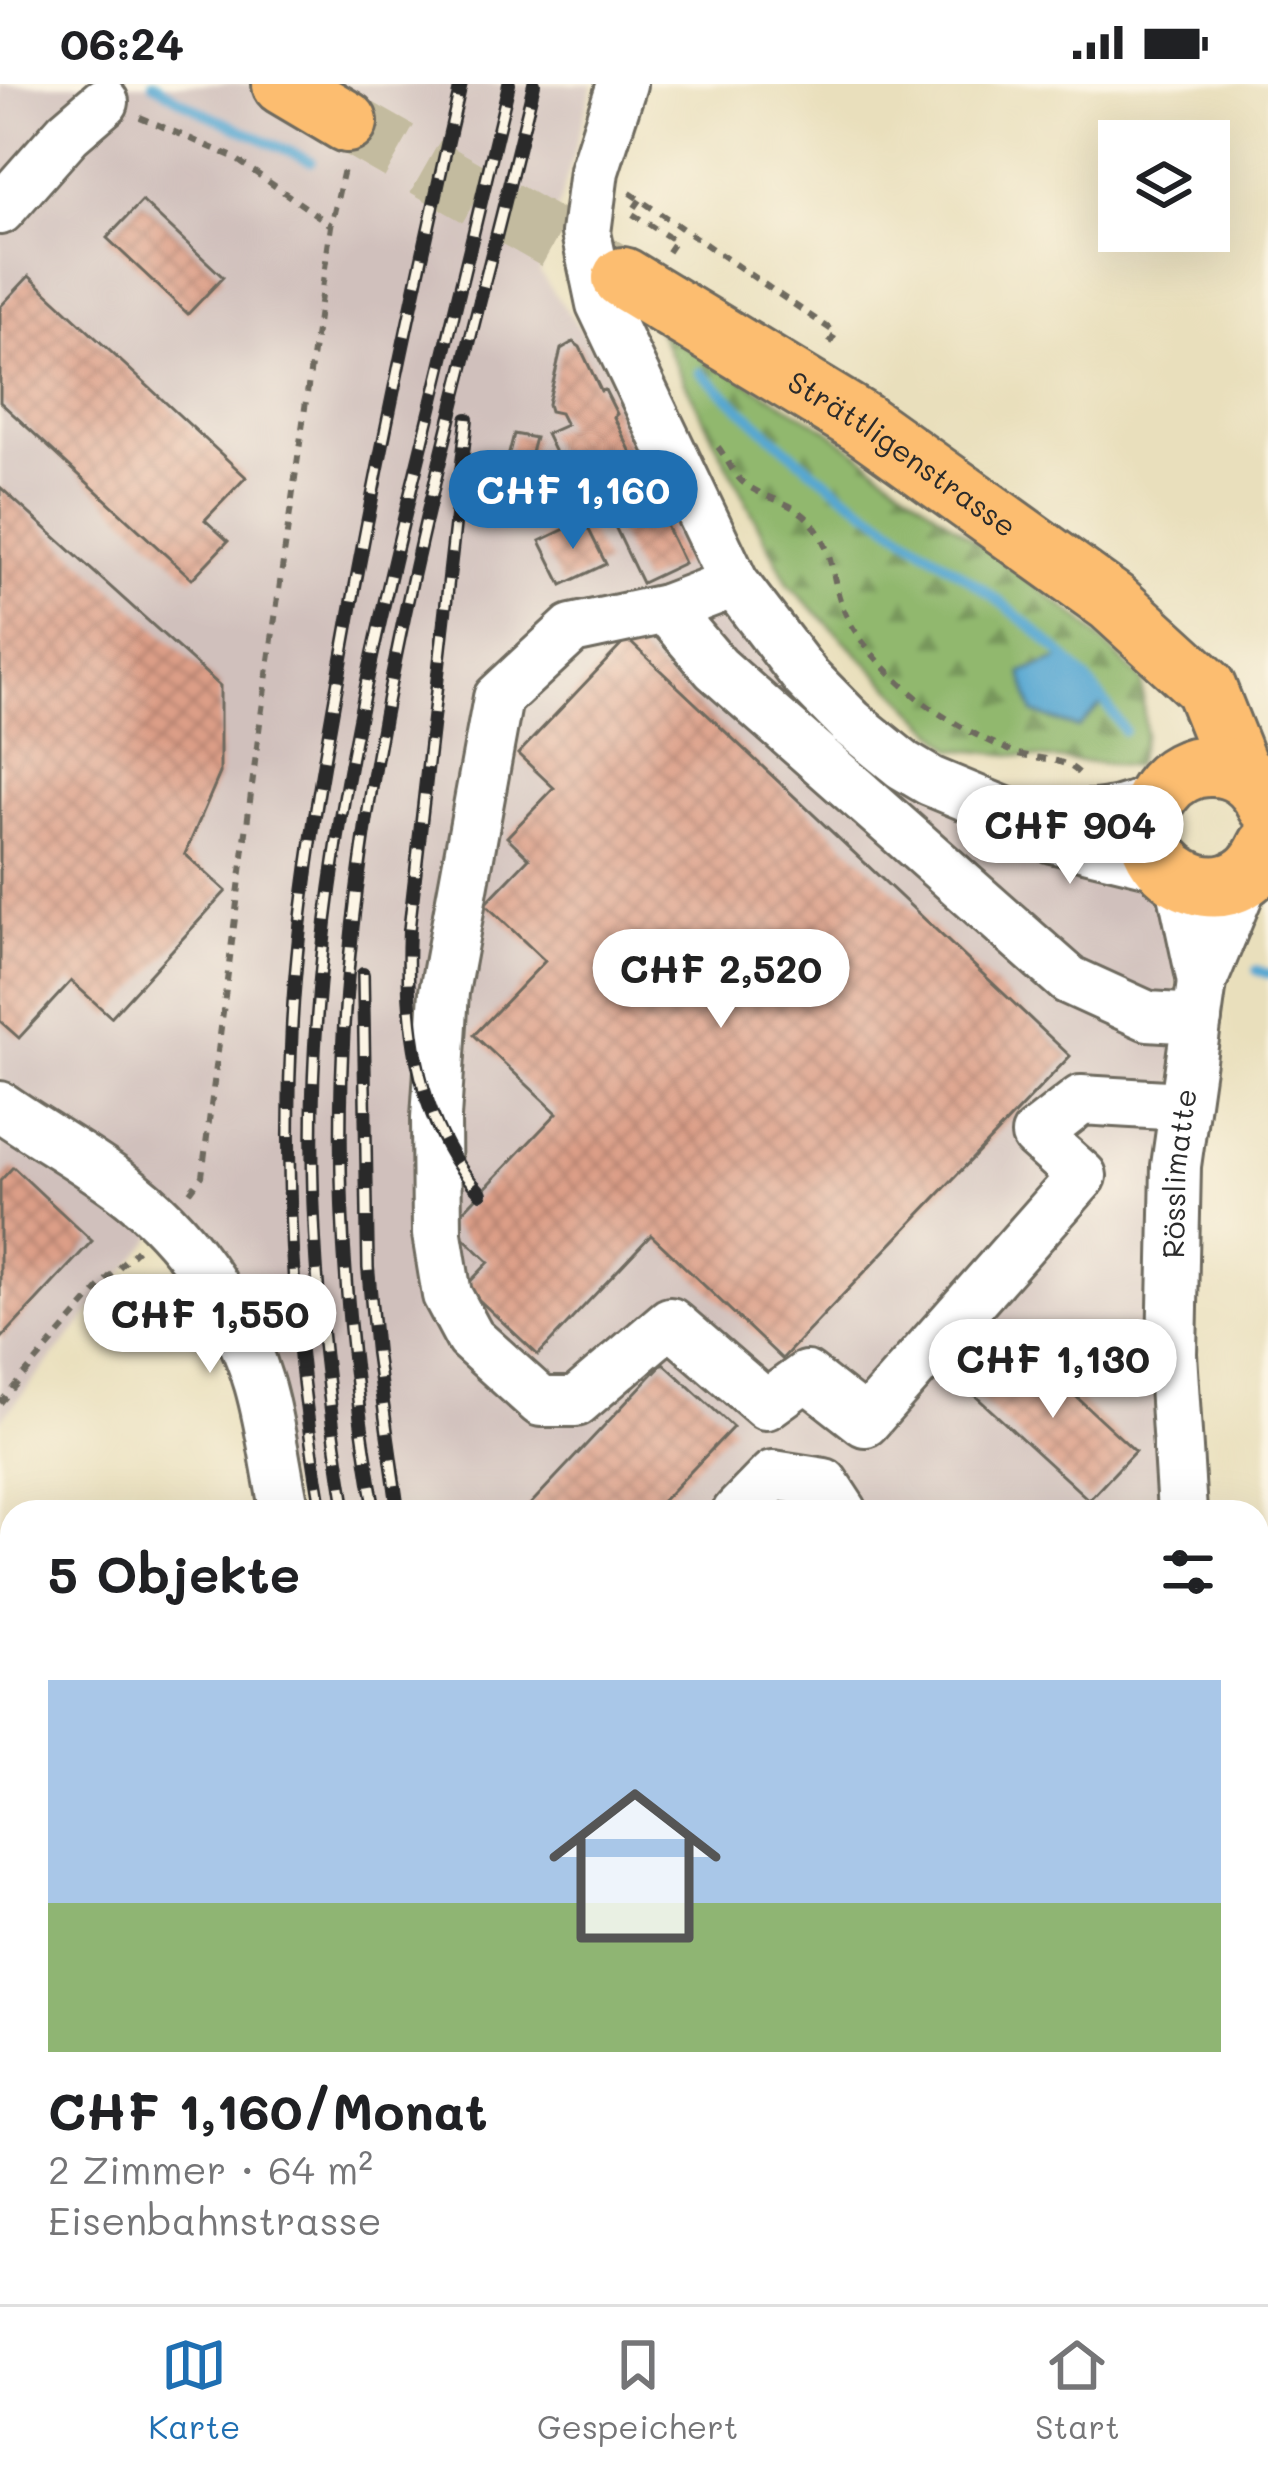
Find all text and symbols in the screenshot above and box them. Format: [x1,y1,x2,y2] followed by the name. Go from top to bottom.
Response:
[60,13,184,71] text: 06:24
[1098,120,1230,252] map controls
[1098,120,1230,252] button: layers
[781,361,1025,545] street label: Strättligenstrasse
[436,450,710,552] pin: CHF 1,160
[476,463,670,514] text: CHF 1,160
[959,785,1181,887] pin: CHF 904
[984,798,1156,849] text: CHF 904
[584,929,858,1031] pin: CHF 2,520
[620,942,822,993] text: CHF 2,520
[1152,1086,1205,1259] street label: Rösslimatte
[73,1274,347,1376] pin: CHF 1,550
[110,1287,310,1338] text: CHF 1,550
[916,1319,1190,1421] pin: CHF 1,130
[956,1332,1150,1383] text: CHF 1,130
[48,1539,300,1606] text: 5 Objekte
[1155,1539,1221,1605] icon: filters
[527,1758,743,1974] icon: home
[48,2076,488,2143] text: CHF 1,160/Monat
[48,2143,373,2194] text: 2 Zimmer · 64 m²
[48,2194,382,2245] text: Eisenbahnstrasse
[148,2332,240,2447] tab: Karte
[537,2332,738,2447] tab: Gespeichert
[1035,2332,1120,2447] tab: Start

